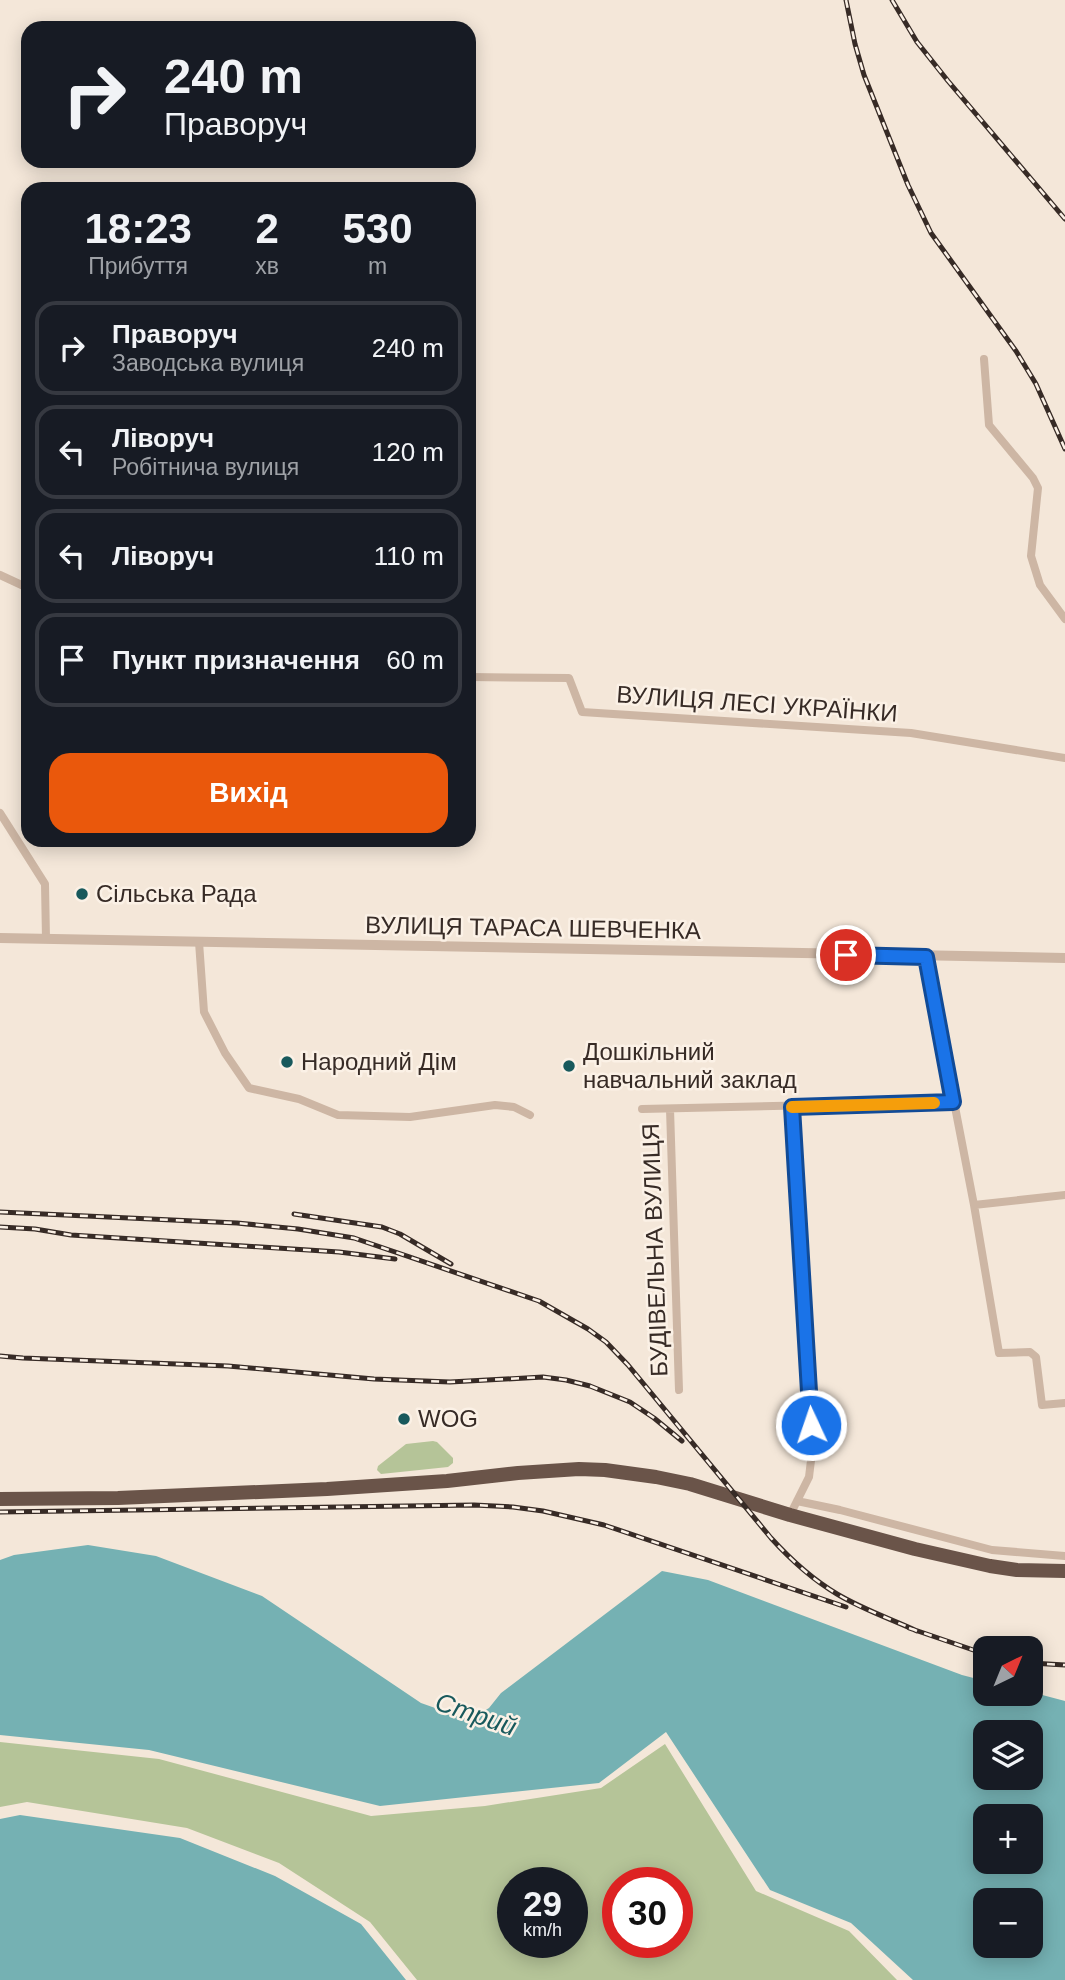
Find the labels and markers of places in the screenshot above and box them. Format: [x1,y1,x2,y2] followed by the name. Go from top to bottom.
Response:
[96,880,257,907] place label: Сільська Рада
[74,886,90,902] marker: Сільська Рада
[816,925,876,985] pin
[583,1038,797,1093] place label: Дошкільний навчальний заклад
[301,1048,457,1075] place label: Народний Дім
[279,1054,295,1070] marker: Народний Дім
[561,1058,577,1074] marker: Дошкільний навчальний заклад
[418,1405,478,1432] place label: WOG
[396,1411,412,1427] marker: WOG

